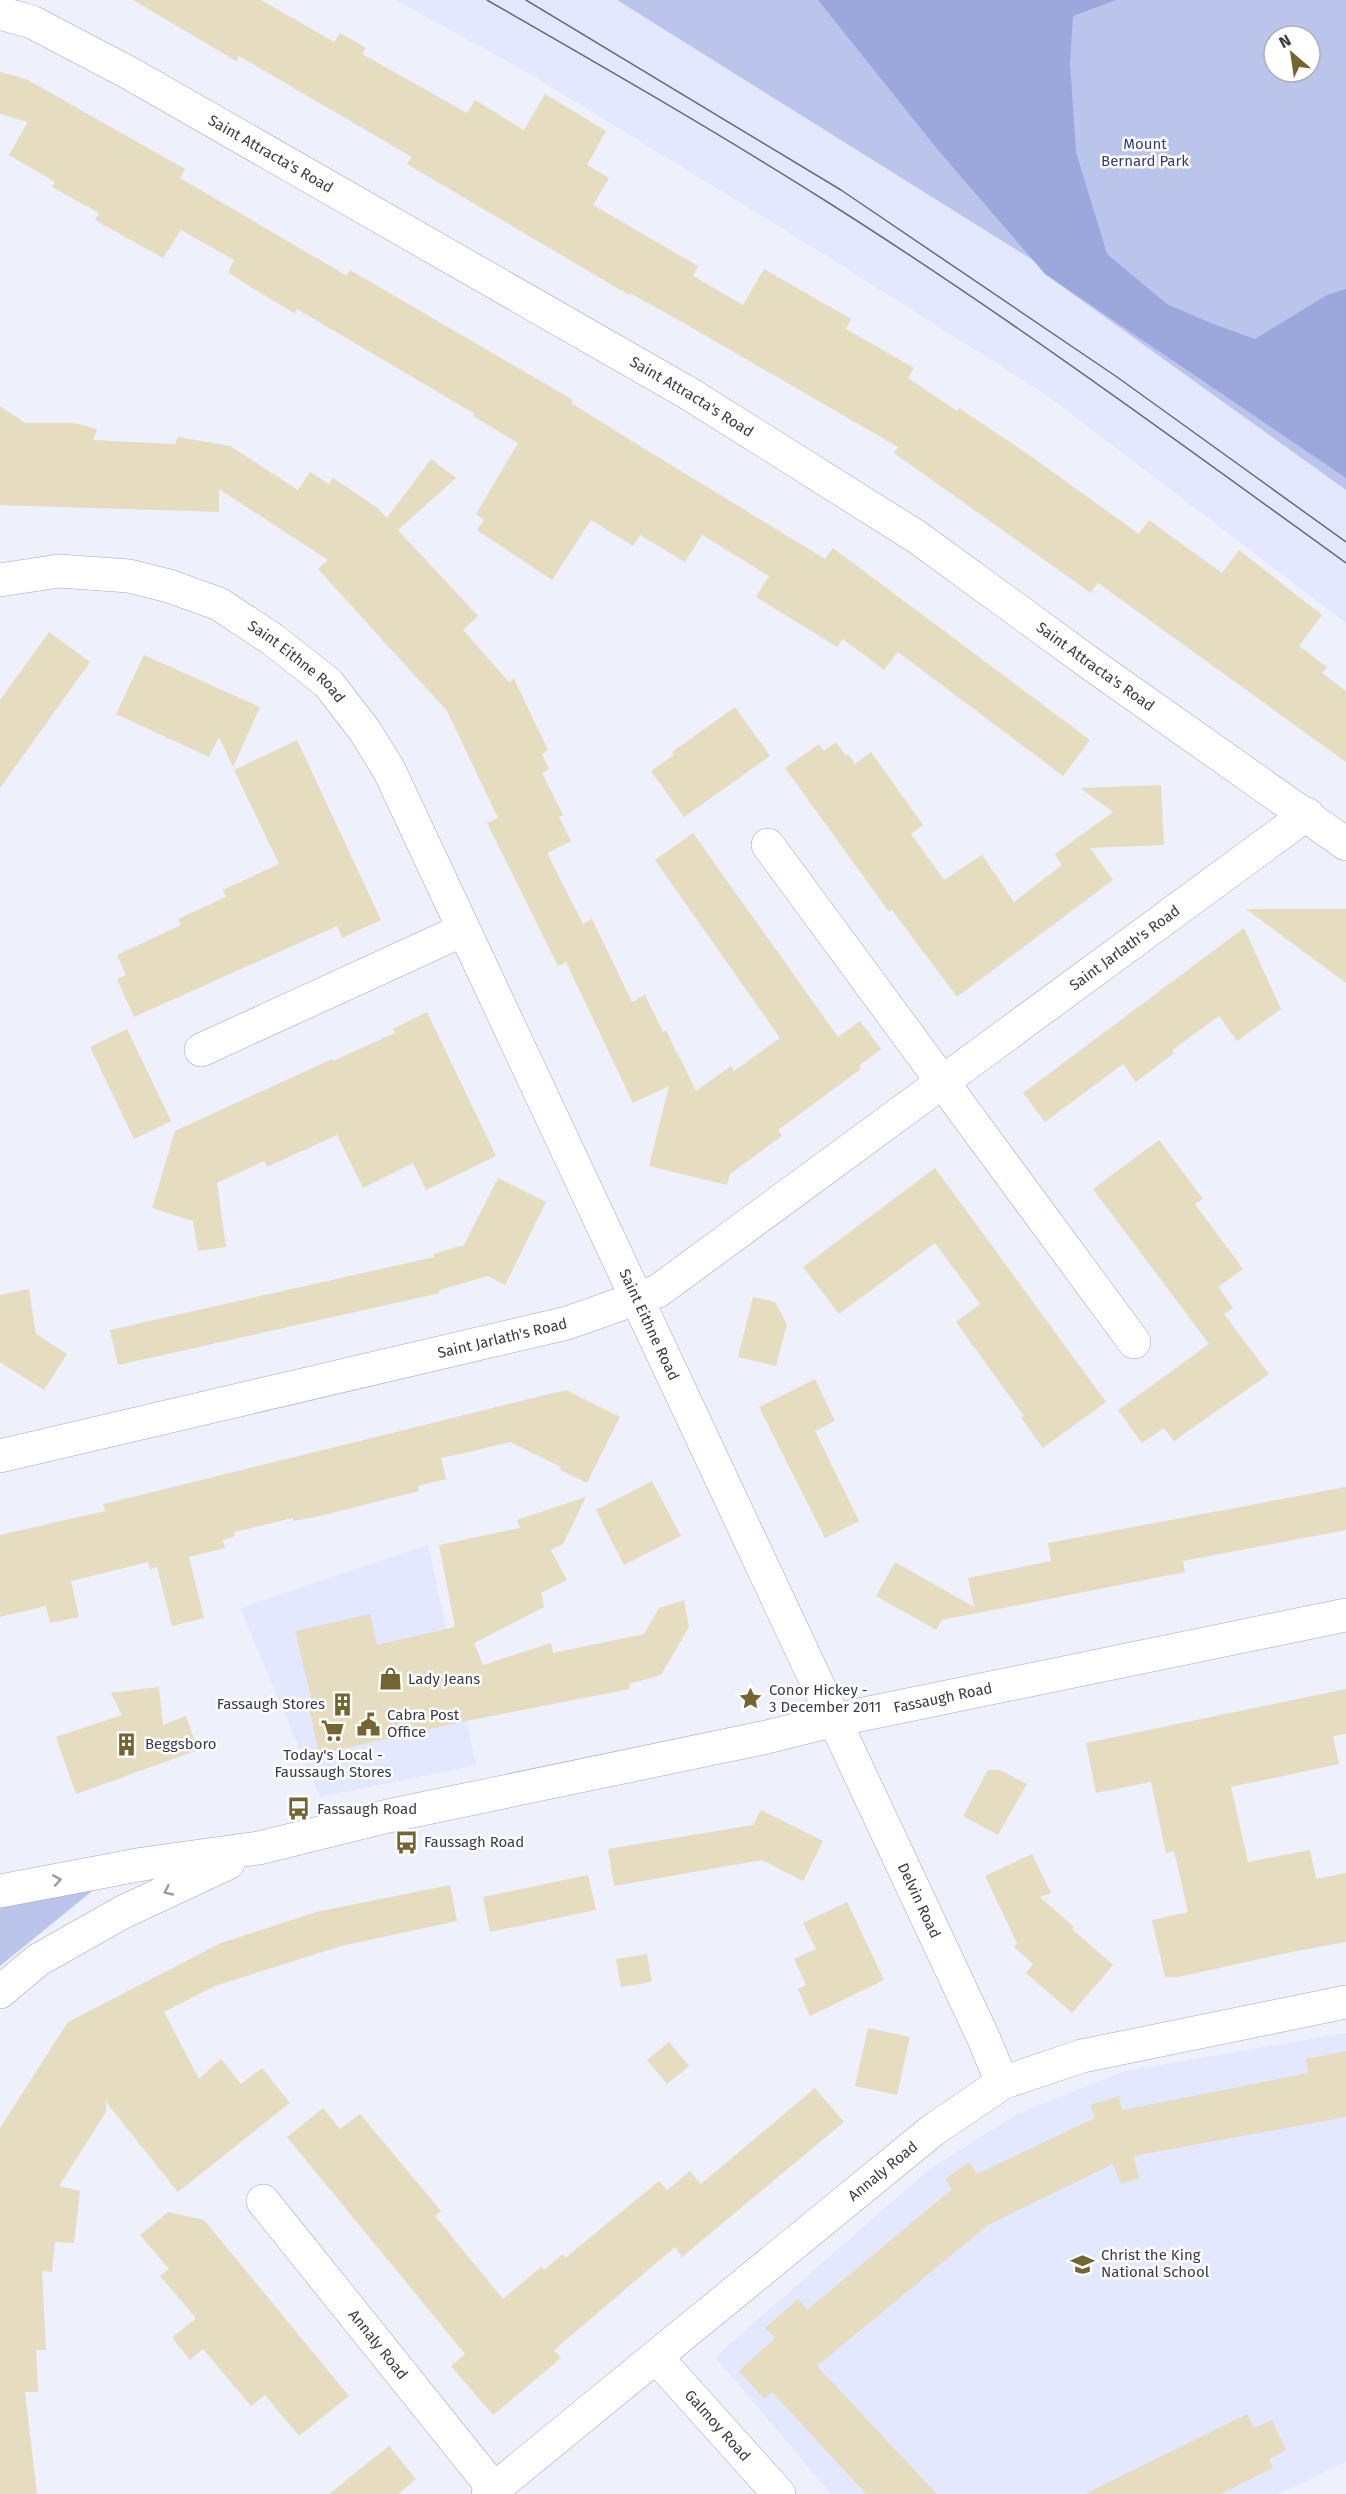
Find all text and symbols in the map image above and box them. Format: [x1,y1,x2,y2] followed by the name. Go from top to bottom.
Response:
[1262,24,1322,84] north arrow
[1276,30,1294,52] text: N
[205,111,336,197] street label: Saint Attracta's Road
[1101,135,1189,170] park label: Mount Bernard Park
[627,353,757,441] street label: Saint Attracta's Road
[244,617,349,706] street label: Saint Eithne Road
[1033,618,1158,715] street label: Saint Attracta's Road
[1066,901,1183,995] street label: Saint Jarlath's Road
[615,1266,683,1383] street label: Saint Eithne Road
[436,1314,569,1362] street label: Saint Jarlath's Road
[377,1666,403,1692] shop icon: Lady Jeans
[408,1670,480,1688] place label: Lady Jeans
[892,1679,994,1717] street label: Fassaugh Road
[769,1681,881,1716] place label: Conor Hickey - 3 December 2011
[738,1686,764,1712] place icon: Conor Hickey - 3 December 2011
[330,1691,356,1717] building icon: Fassaugh Stores
[217,1695,325,1713] place label: Fassaugh Stores
[387,1706,460,1741] place label: Cabra Post Office
[356,1711,382,1737] public building icon: Cabra Post Office
[320,1718,346,1744] supermarket icon: Today's Local - Faussaugh Stores
[114,1731,140,1757] building icon: Beggsboro
[145,1735,217,1753] place label: Beggsboro
[274,1746,392,1781] place label: Today's Local - Faussaugh Stores
[286,1796,312,1822] bus stop icon: Fassaugh Road
[317,1800,417,1818] place label: Fassaugh Road
[393,1829,419,1855] bus stop icon: Faussagh Road
[424,1833,524,1851] place label: Faussagh Road
[894,1860,944,1941] street label: Delvin Road
[52,1874,62,1887] one-way arrow
[164,1883,175,1895] one-way arrow
[844,2137,921,2205] street label: Annaly Road
[1101,2246,1210,2281] place label: Christ the King National School
[1070,2251,1096,2277] school or university icon: Christ the King National School
[345,2306,412,2383] street label: Annaly Road
[681,2386,754,2465] street label: Galmoy Road

